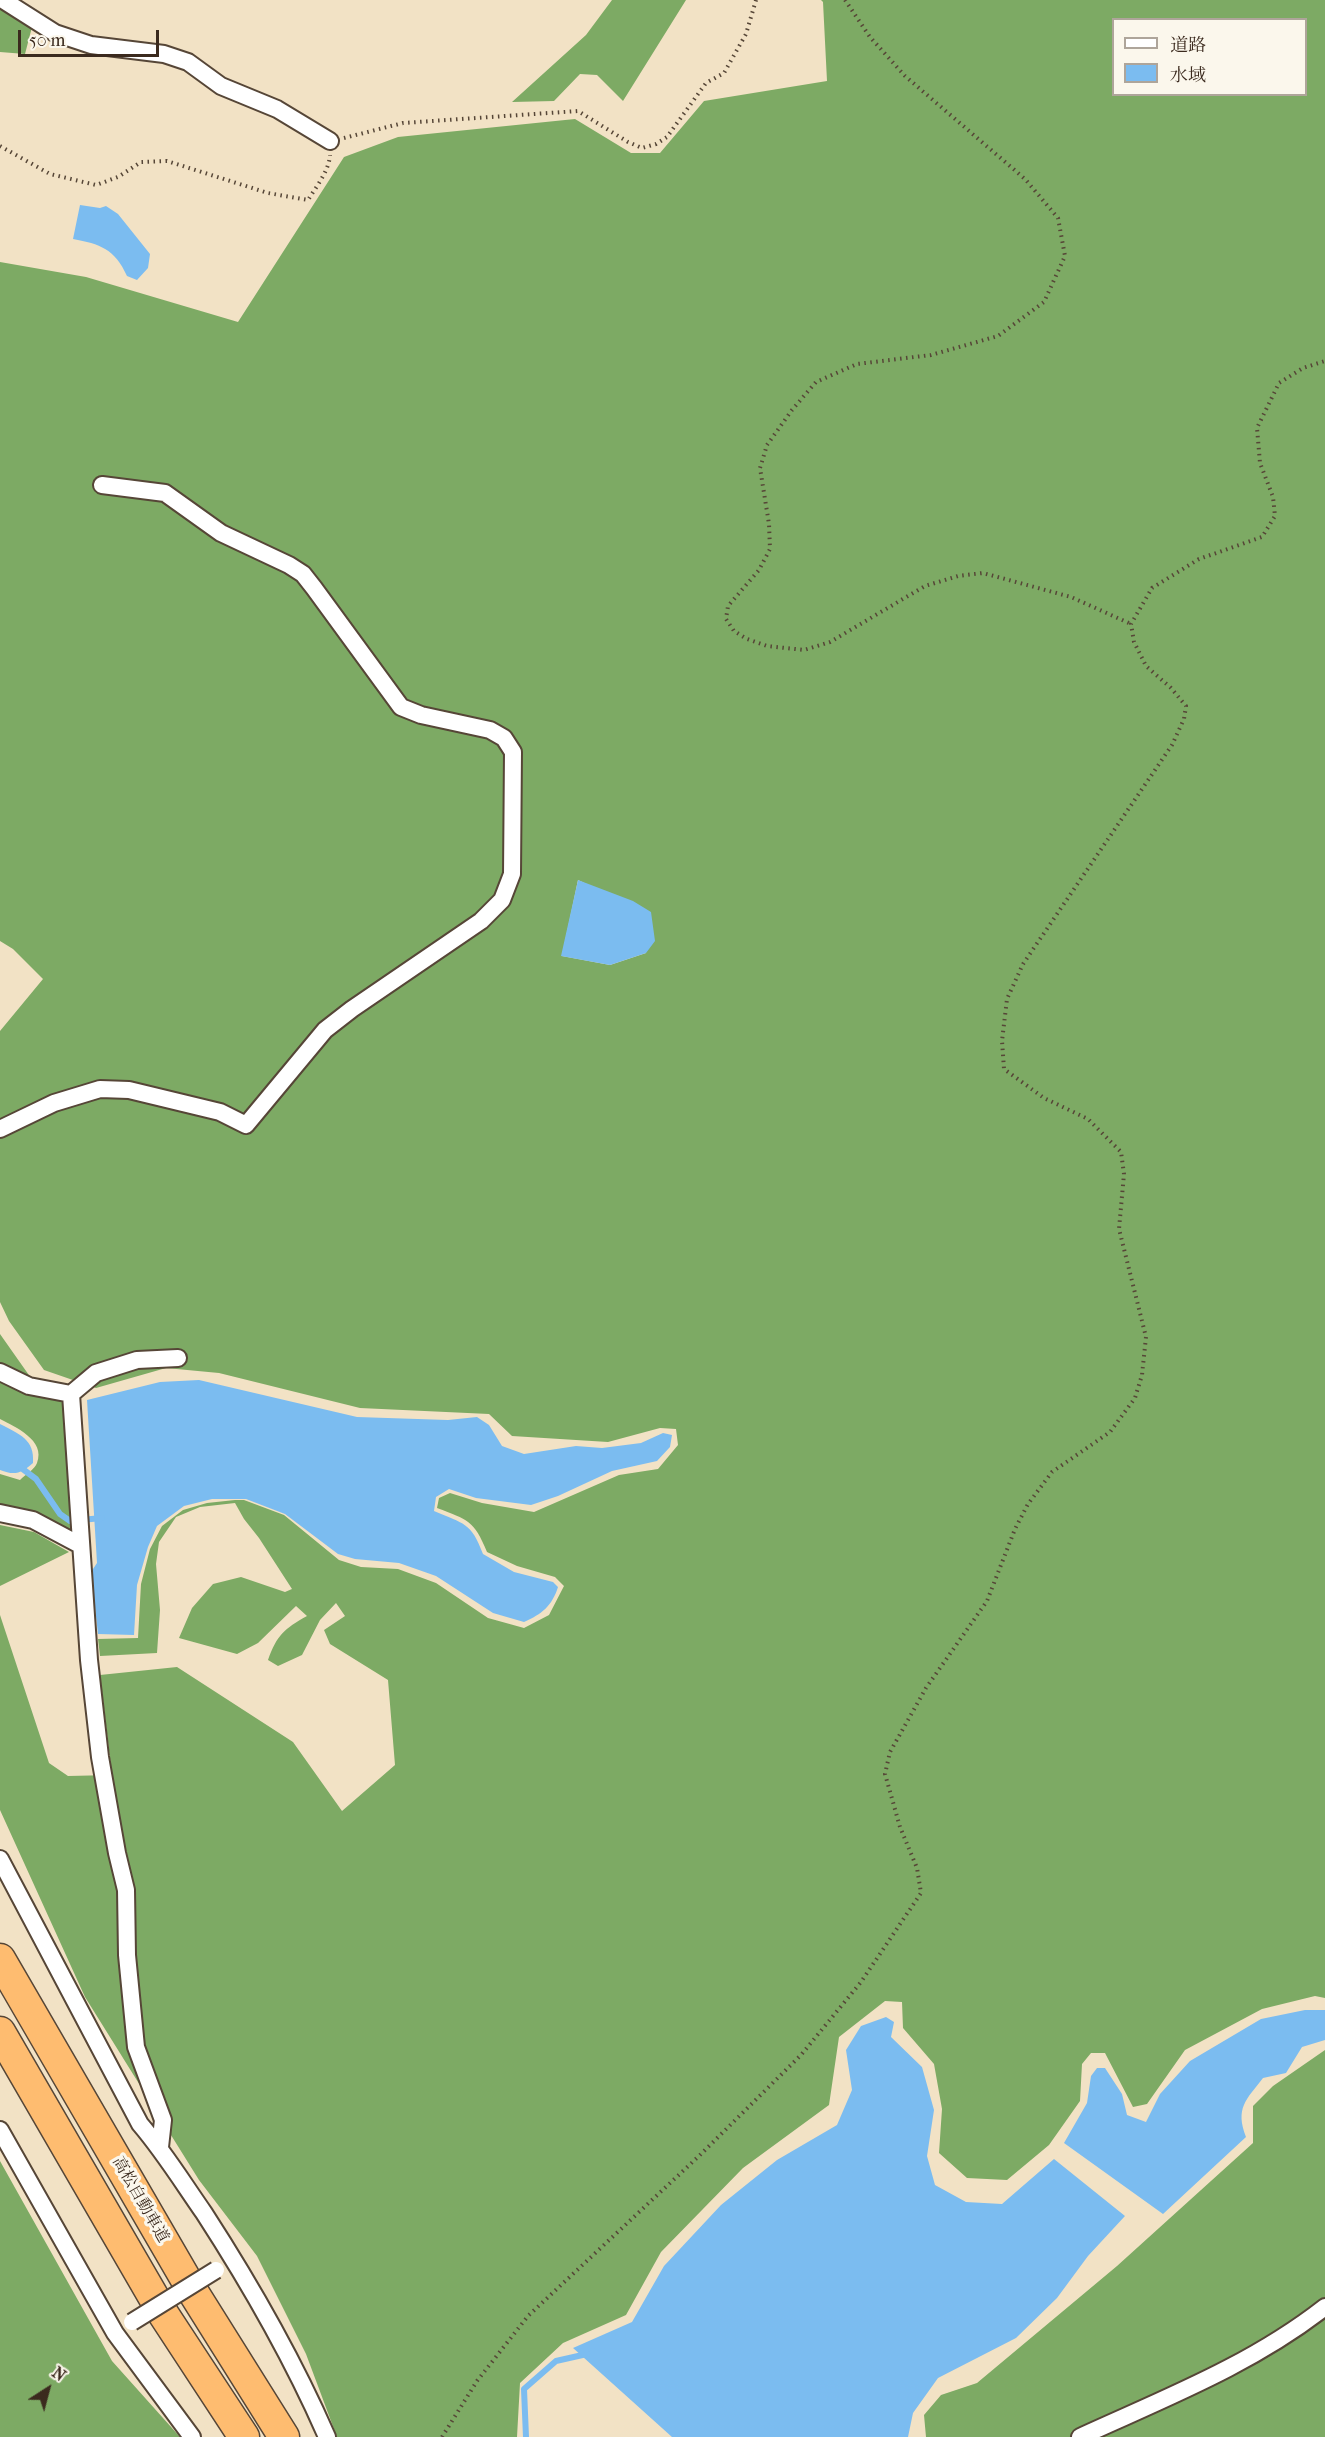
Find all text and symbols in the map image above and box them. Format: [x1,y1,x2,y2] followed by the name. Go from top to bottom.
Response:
[21,18,162,56] scale bar
[1112,18,1307,96] legend
[29,30,65,51] text: 50 m
[1170,35,1206,56] text: 道路
[1170,65,1206,86] text: 水域
[108,2154,172,2246] street label: 高松自動車道
[18,2359,78,2419] north arrow
[48,2363,69,2385] text: N

